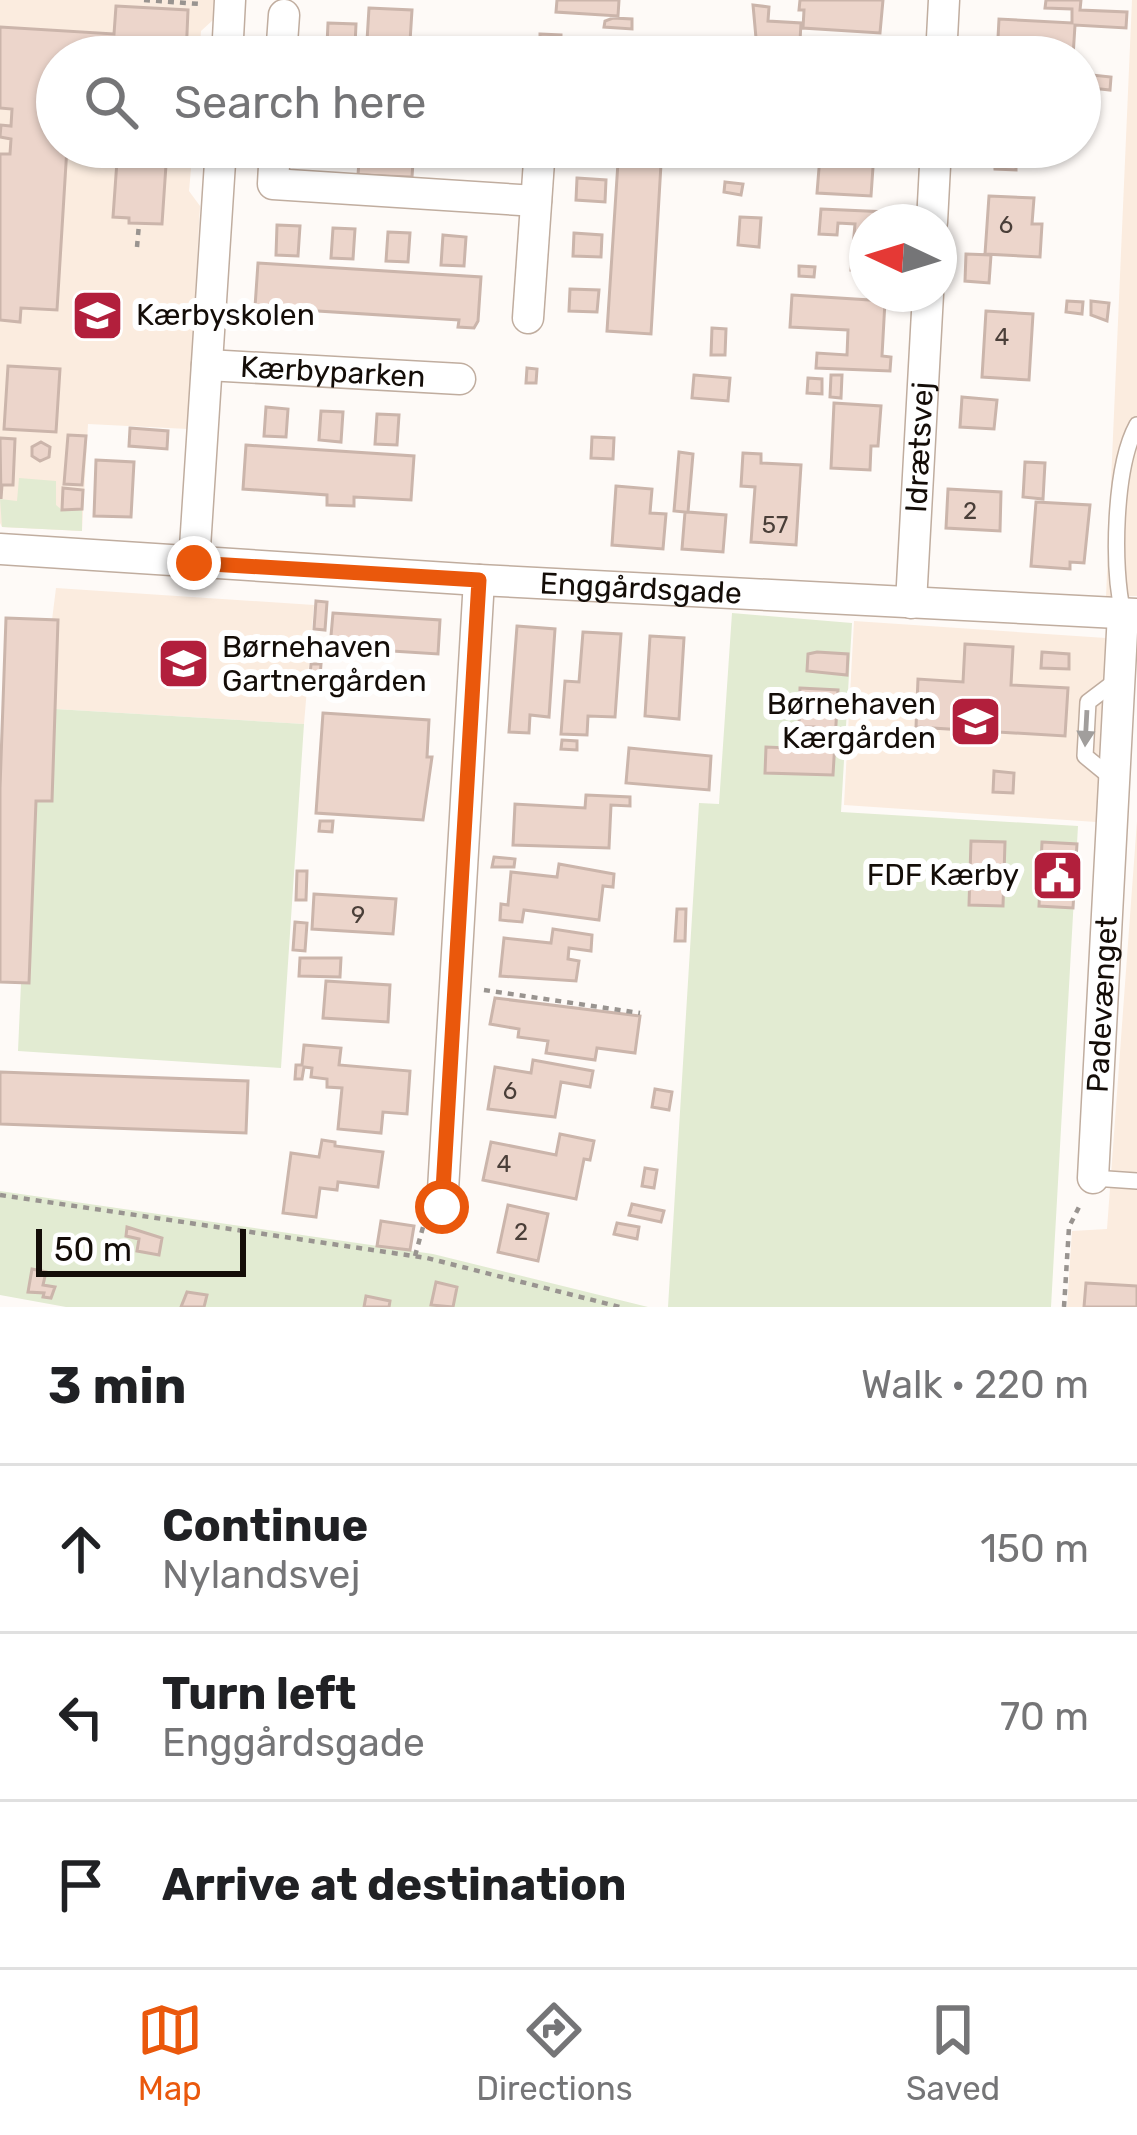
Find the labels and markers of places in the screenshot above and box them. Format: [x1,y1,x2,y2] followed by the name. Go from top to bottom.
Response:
[69,287,125,343] school or university icon: Kærbyskolen
[136,297,315,333] place label: Kærbyskolen
[222,629,427,699] place label: Børnehaven Gartnergården
[155,636,211,692] school or university icon: Børnehaven Gartnergården
[767,686,936,756] place label: Børnehaven Kærgården
[947,693,1003,749] school or university icon: Børnehaven Kærgården
[1030,847,1086,903] public building icon: FDF Kærby
[867,857,1019,893] place label: FDF Kærby

